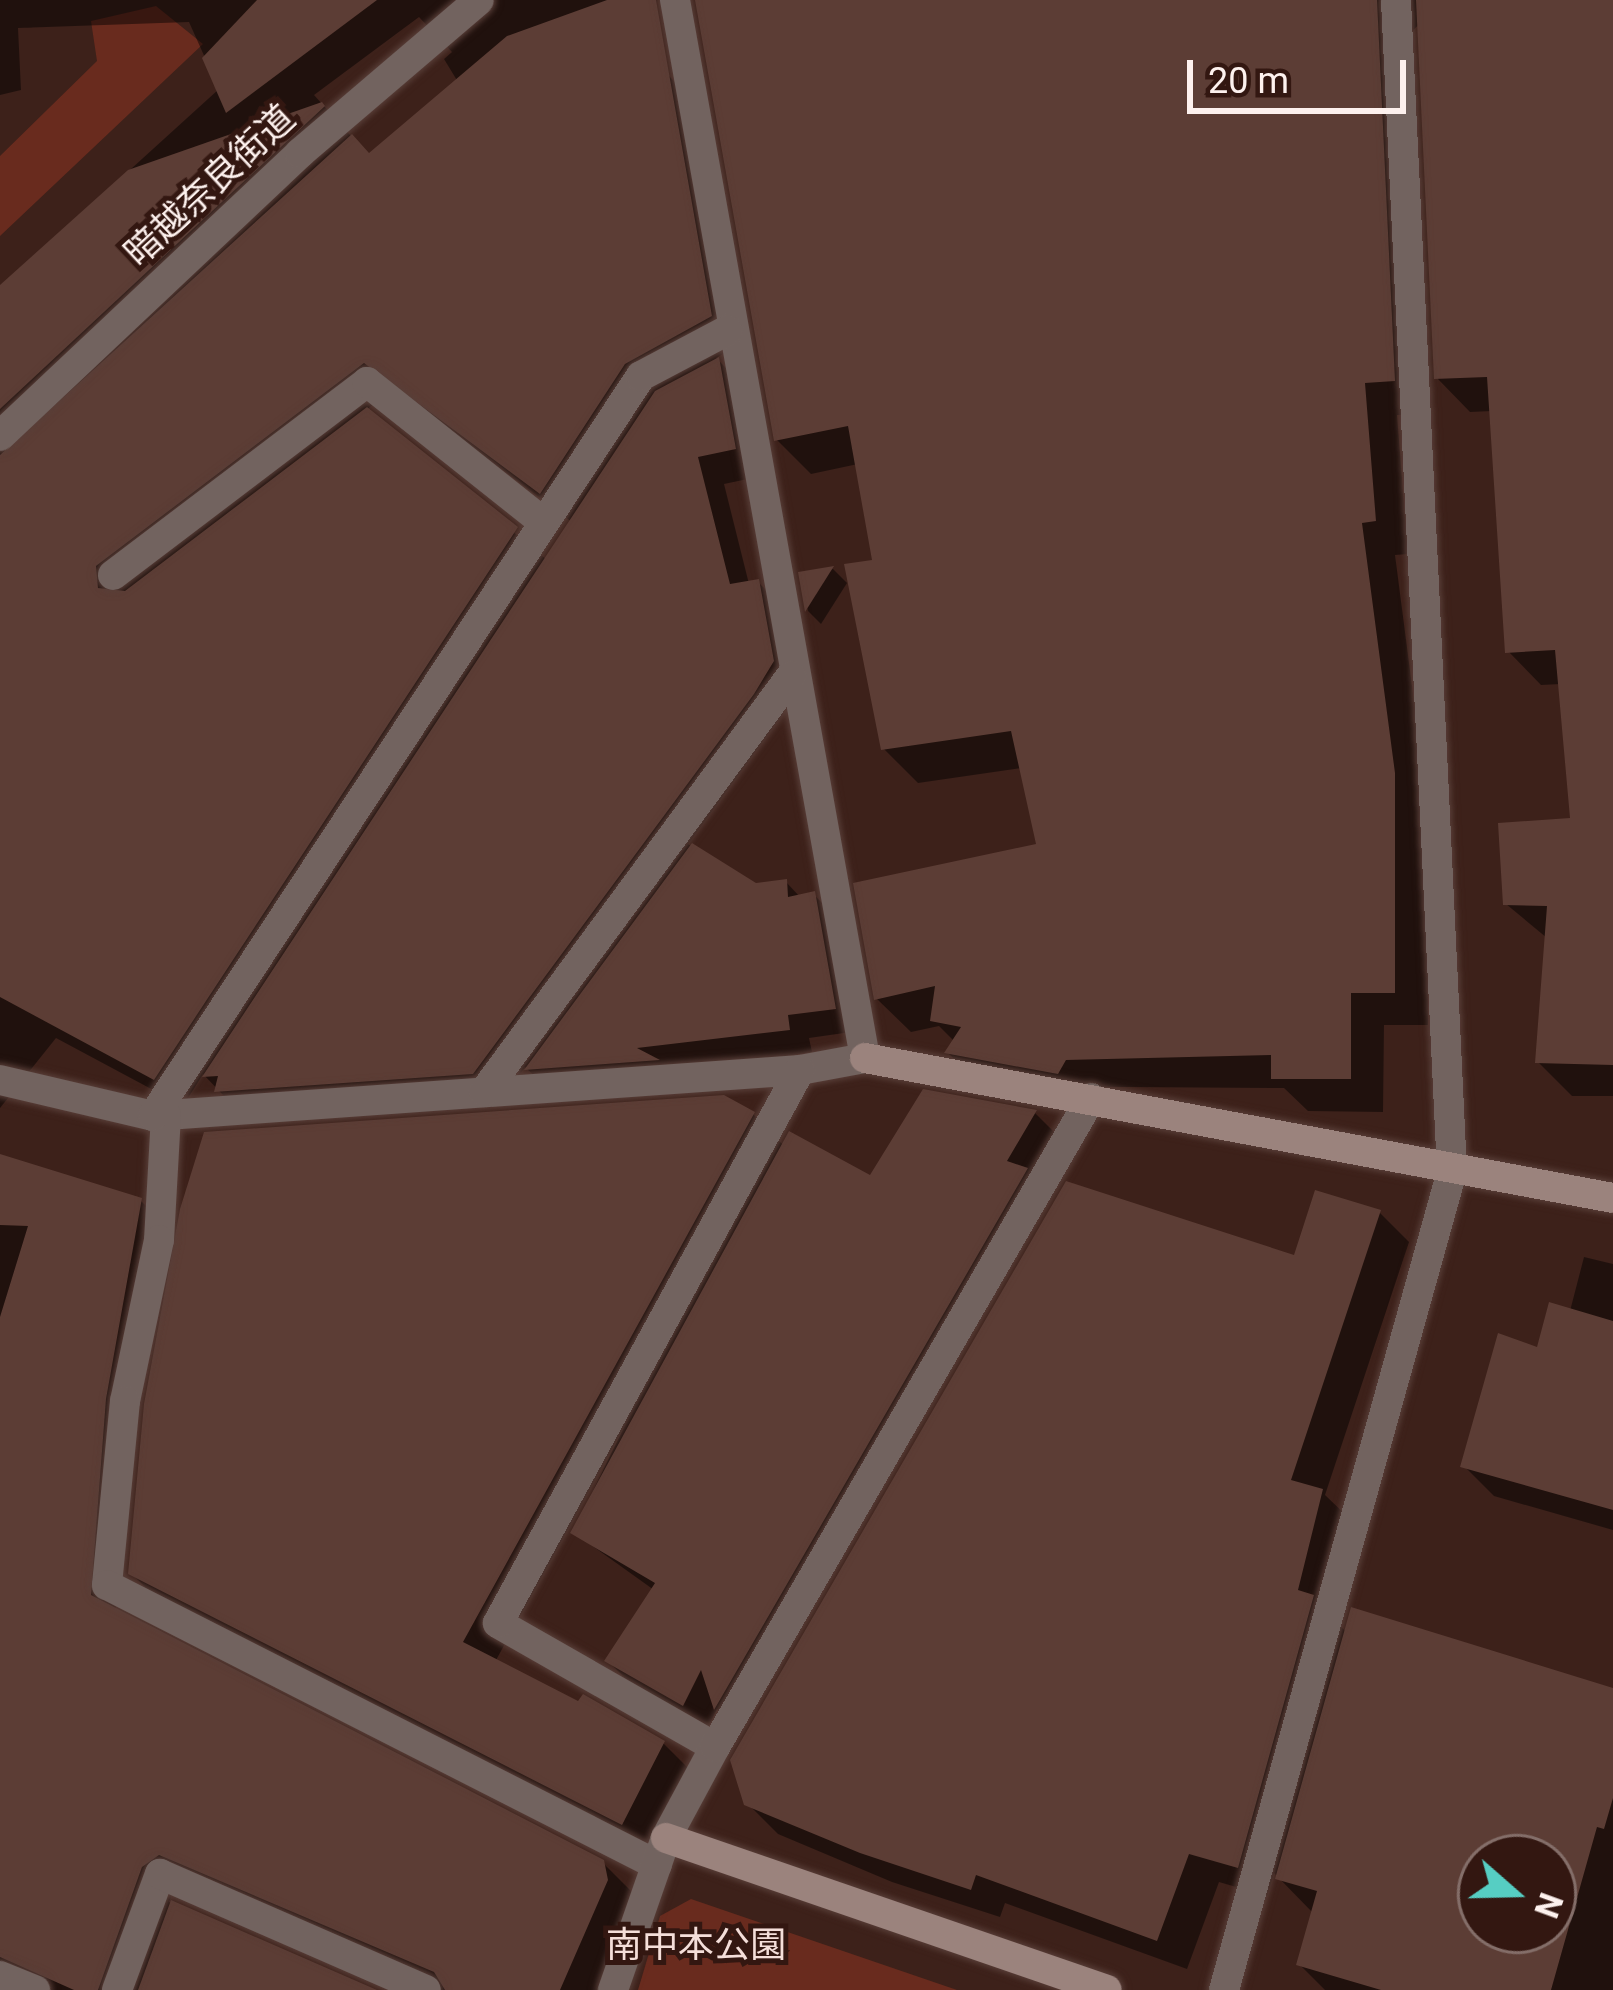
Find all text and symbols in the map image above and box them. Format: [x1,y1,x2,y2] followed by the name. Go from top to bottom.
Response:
[1193,36,1412,110] scale bar
[1208,60,1289,102] text: 20 m
[116,97,304,275] street label: 暗越奈良街道
[1457,1834,1577,1954] north arrow
[1526,1888,1571,1923] text: N
[606,1924,786,1968] park label: 南中本公園

